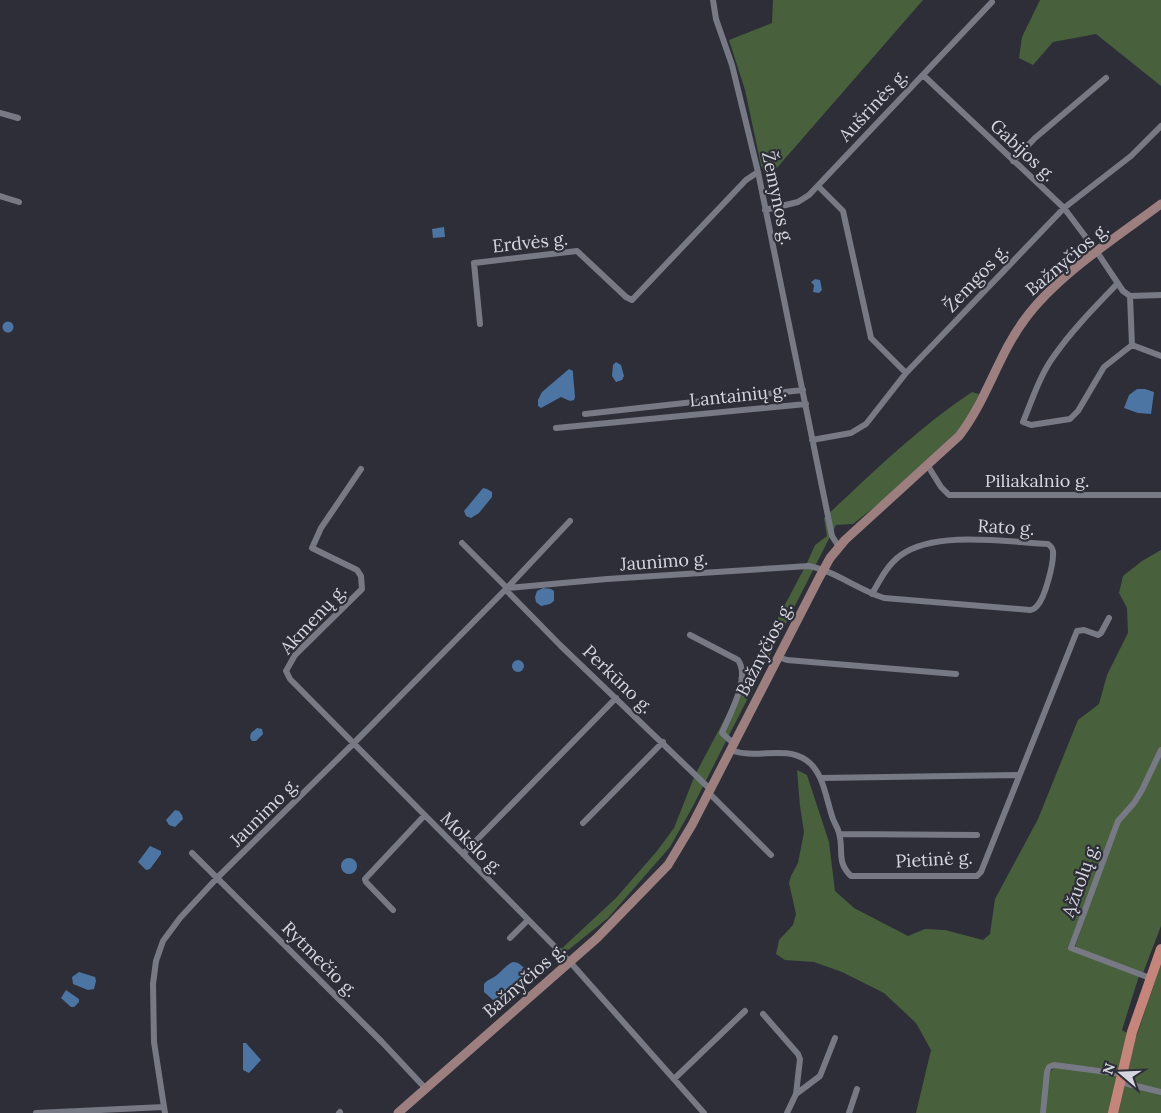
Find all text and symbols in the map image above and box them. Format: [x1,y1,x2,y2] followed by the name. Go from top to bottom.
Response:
[833,64,913,147] street label: Aušrinės g.
[985,114,1061,186] street label: Gabijos g.
[757,149,799,247] street label: Žemynos g.
[1020,217,1114,301] street label: Bažnyčios g.
[491,227,569,257] street label: Erdvės g.
[939,239,1013,317] street label: Žemgos g.
[688,378,788,412] street label: Lantainių g.
[985,469,1089,492] street label: Piliakalnio g.
[977,514,1035,540] street label: Rato g.
[618,546,709,576] street label: Jaunimo g.
[274,579,351,660] street label: Akmenų g.
[731,598,797,700] street label: Bažnyčios g.
[578,640,658,718] street label: Perkūno g.
[224,773,303,852] street label: Jaunimo g.
[436,807,508,879] street label: Mokslo g.
[1056,840,1104,921] street label: Ąžuolų g.
[895,845,973,873] street label: Pietinė g.
[277,916,363,1002] street label: Rytmečio g.
[478,938,570,1022] street label: Bažnyčios g.
[1096,1048,1146,1098] north arrow
[1098,1061,1119,1077] text: N

